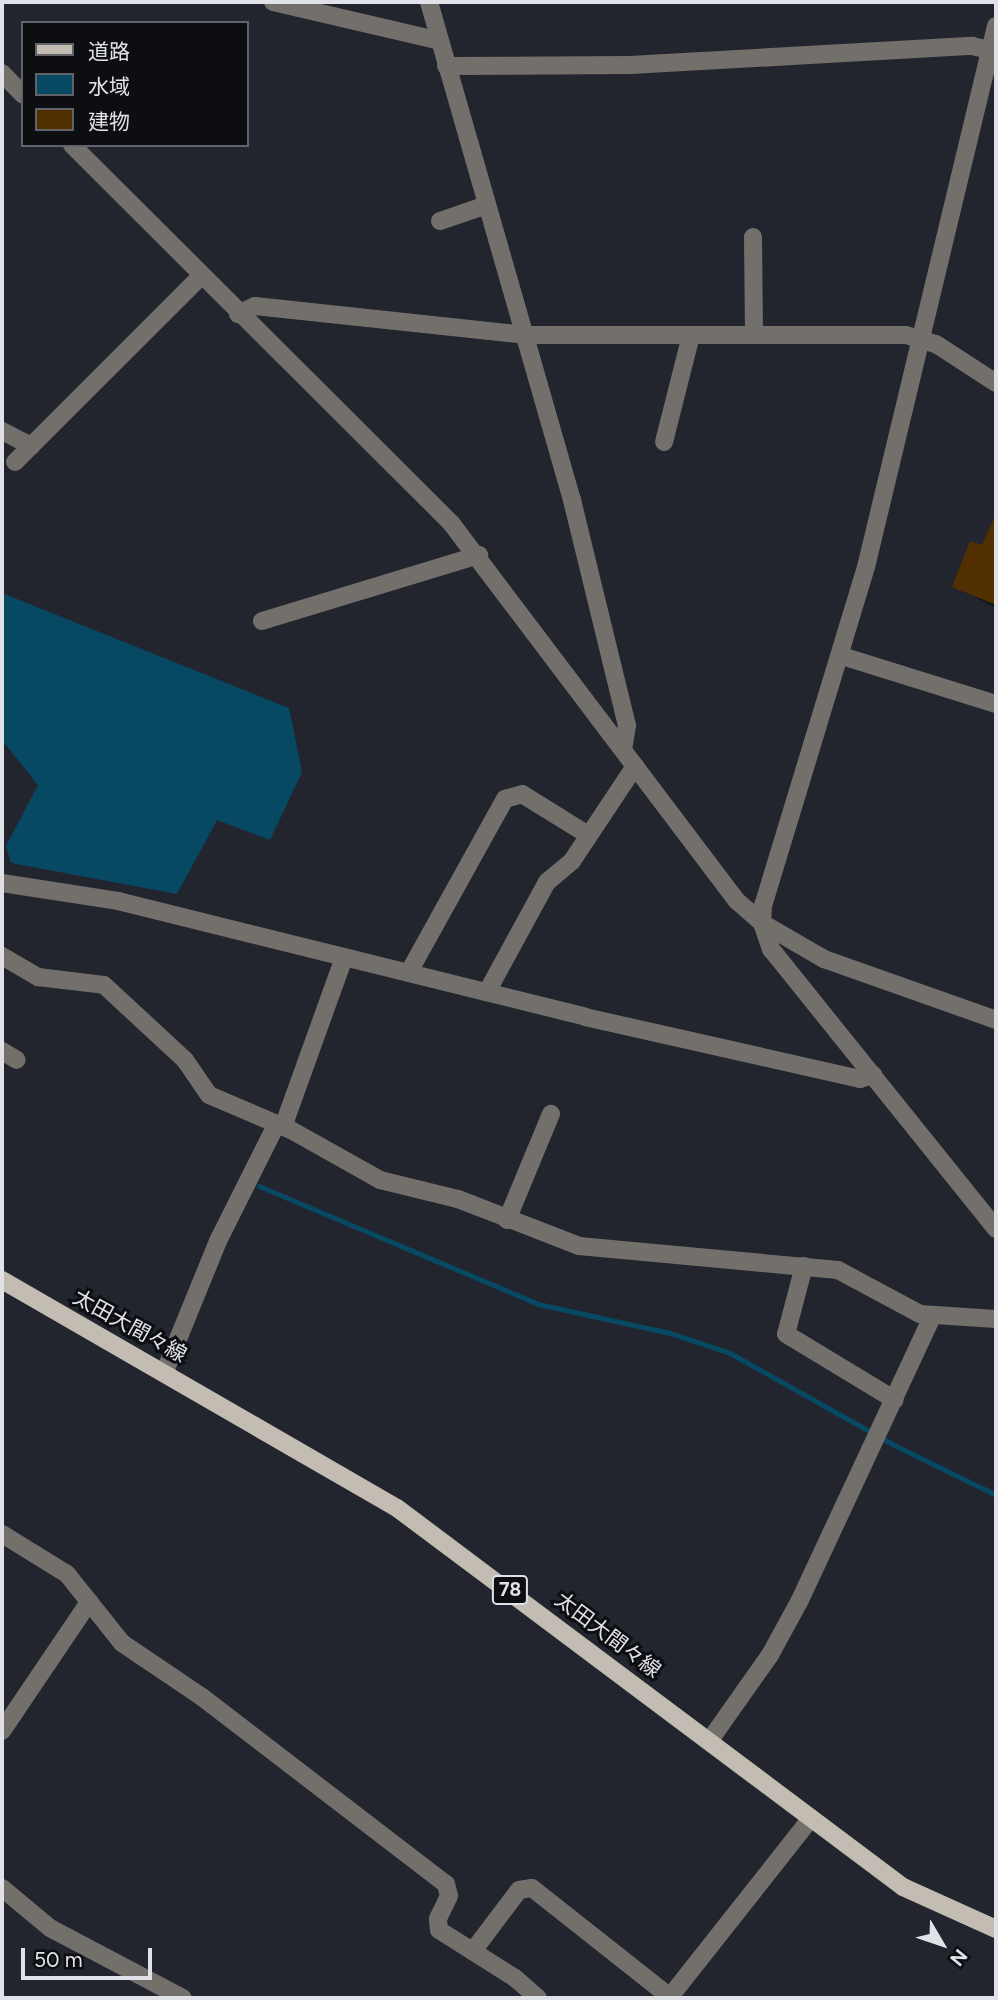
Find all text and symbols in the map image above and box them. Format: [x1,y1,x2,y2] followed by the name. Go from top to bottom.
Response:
[21,21,248,147] legend
[88,39,130,64] text: 道路
[88,74,130,99] text: 水域
[88,109,130,134] text: 建物
[69,1284,191,1368] street label: 太田大間々線
[491,1574,529,1606] road number: 78
[550,1587,666,1683] street label: 太田大間々線
[907,1909,977,1979] north arrow
[24,1934,156,1978] scale bar
[945,1945,972,1970] text: N
[34,1947,83,1972] text: 50 m

